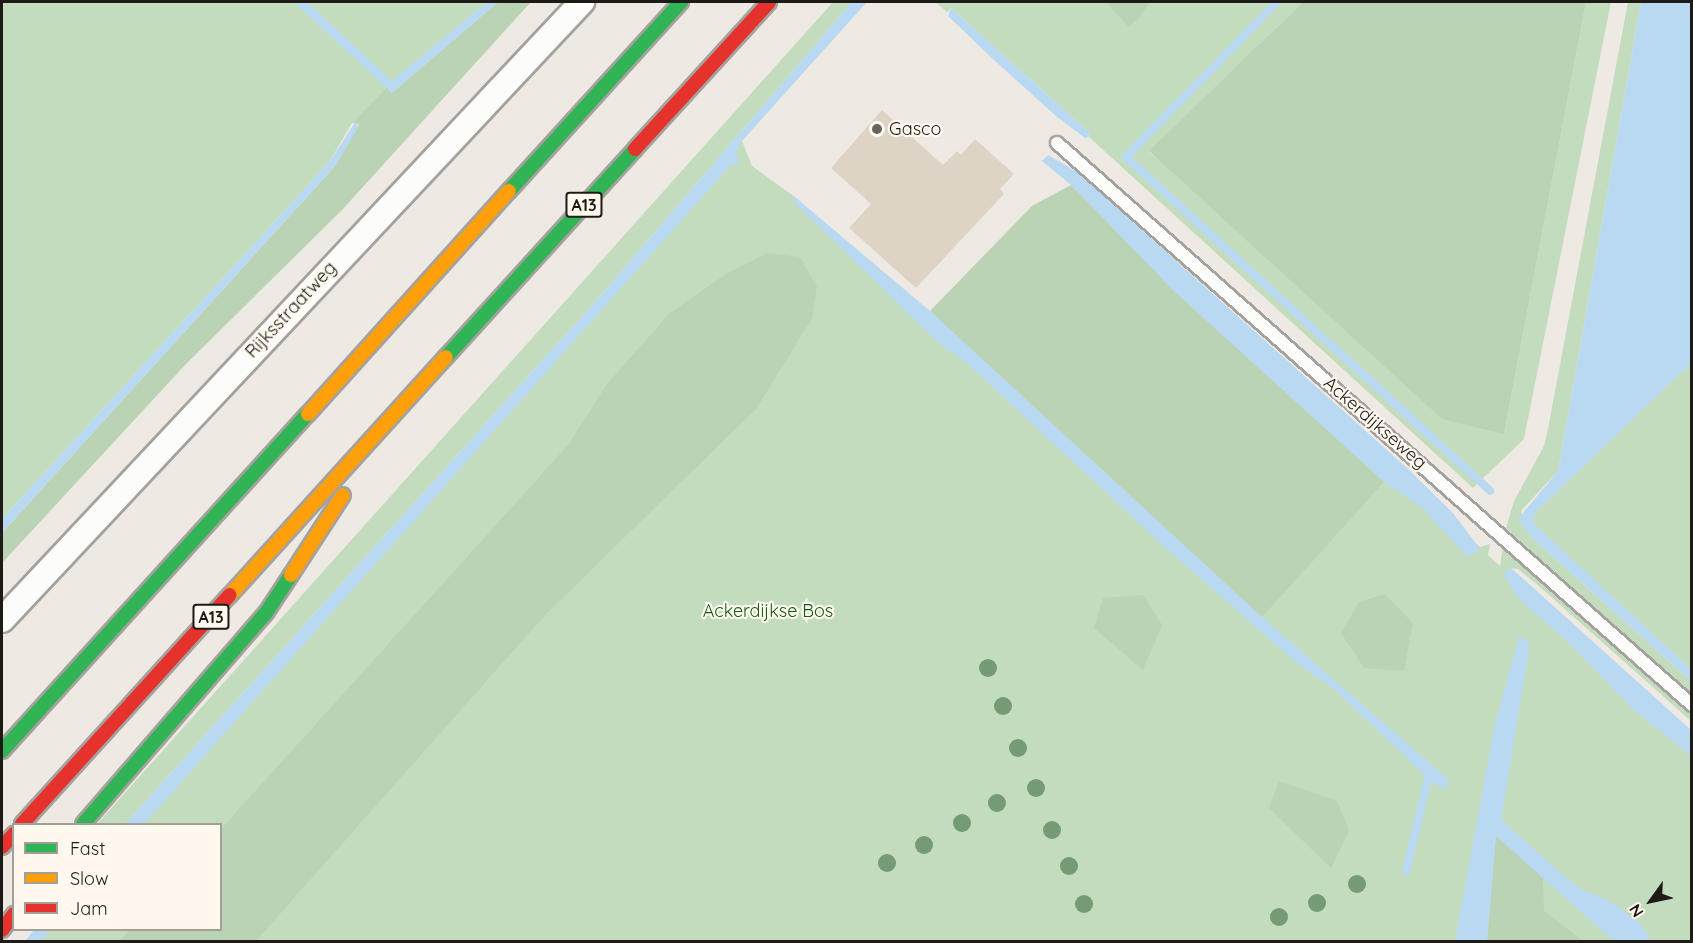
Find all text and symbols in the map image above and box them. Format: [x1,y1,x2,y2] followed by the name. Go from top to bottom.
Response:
[889,118,941,140] place label: Gasco
[870,122,884,136] marker: Gasco
[564,192,604,218] road number: A13
[241,257,341,363] street label: Rijksstraatweg
[1319,372,1431,474] street label: Ackerdijkseweg
[703,600,833,622] park label: Ackerdijkse Bos
[192,604,230,630] road number: A13
[12,823,222,931] legend
[70,837,105,860] text: Fast
[70,867,108,890] text: Slow
[1621,871,1681,931] north arrow
[70,897,108,920] text: Jam
[1624,900,1647,921] text: N

